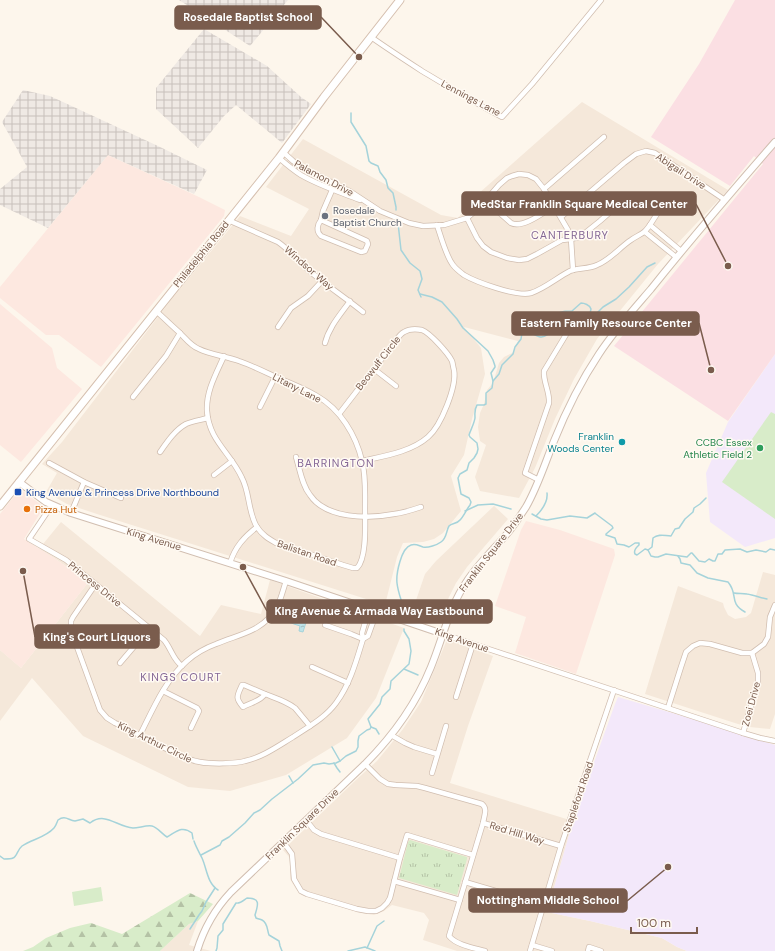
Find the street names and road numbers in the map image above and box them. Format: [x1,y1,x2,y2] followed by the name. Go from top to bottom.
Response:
[439,77,503,119] street label: Lennings Lane
[653,150,709,192] street label: Abigail Drive
[292,157,356,199] street label: Palamon Drive
[170,218,232,290] street label: Philadelphia Road
[282,243,337,293] street label: Windsor Way
[353,333,404,393] street label: Beowulf Circle
[270,370,324,406] street label: Litany Lane
[456,510,526,594] street label: Franklin Square Drive
[125,525,183,554] street label: King Avenue
[276,537,338,569] street label: Balistan Road
[65,558,125,610] street label: Princess Drive
[433,625,491,655] street label: King Avenue
[739,680,763,728] street label: Zoei Drive
[116,718,195,766] street label: King Arthur Circle
[560,760,596,834] street label: Stapleford Road
[263,785,342,862] street label: Franklin Square Drive
[488,819,546,848] street label: Red Hill Way

